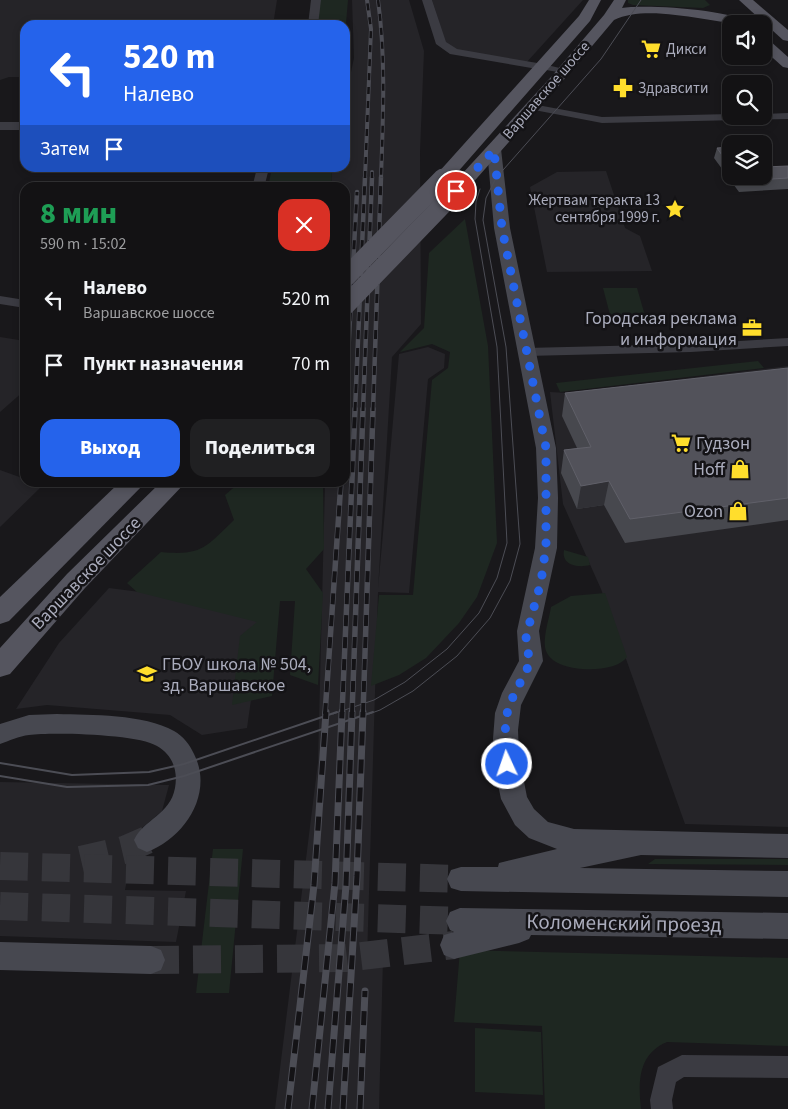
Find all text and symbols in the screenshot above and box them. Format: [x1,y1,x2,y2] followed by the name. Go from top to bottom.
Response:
[722,15,772,185] map controls
[722,15,772,65] button: sound
[123,32,215,82] text: 520 m
[498,37,595,144] street label: Варшавское шоссе
[640,38,662,60] supermarket icon: Дикси
[666,39,707,60] place label: Дикси
[40,40,105,105] icon: left
[722,75,772,125] button: search
[612,77,634,99] pharmacy icon: Здравсити
[123,78,194,110] text: Налево
[638,78,708,99] place label: Здравсити
[100,135,128,163] icon: arrive
[722,135,772,185] button: layers
[40,136,90,163] text: Затем
[435,170,477,212] pin
[442,177,470,205] icon: arrive
[529,190,660,228] place label: Жертвам теракта 13 сентября 1999 г.
[40,192,117,235] text: 8 мин
[664,198,686,220] place icon: Жертвам теракта 13 сентября 1999 г.
[278,199,330,251] button: close
[40,233,127,255] text: 590 m · 15:02
[83,275,147,302] text: Налево
[40,286,68,314] icon: left
[282,286,330,313] text: 520 m
[83,302,215,324] text: Варшавское шоссе
[585,306,737,352] place label: Городская реклама и информация
[741,317,763,339] office icon: Городская реклама и информация
[40,351,68,379] icon: arrive
[83,351,244,378] text: Пункт назначения
[292,351,330,378] text: 70 m
[40,419,180,477] button: Выход
[190,419,330,477] button: Поделиться
[696,431,750,456] place label: Гудзон
[670,432,692,454] supermarket icon: Гудзон
[693,457,726,482] place label: Hoff
[729,458,751,480] shop icon: Hoff
[684,499,723,524] place label: Ozon
[727,500,749,522] shop icon: Ozon
[26,511,147,635] street label: Варшавское шоссе
[162,652,311,698] place label: ГБОУ школа № 504, зд. Варшавское
[136,663,158,685] school or university icon: ГБОУ школа № 504, зд. Варшавское
[480,737,532,789] position arrow
[526,906,722,940] street label: Коломенский проезд

